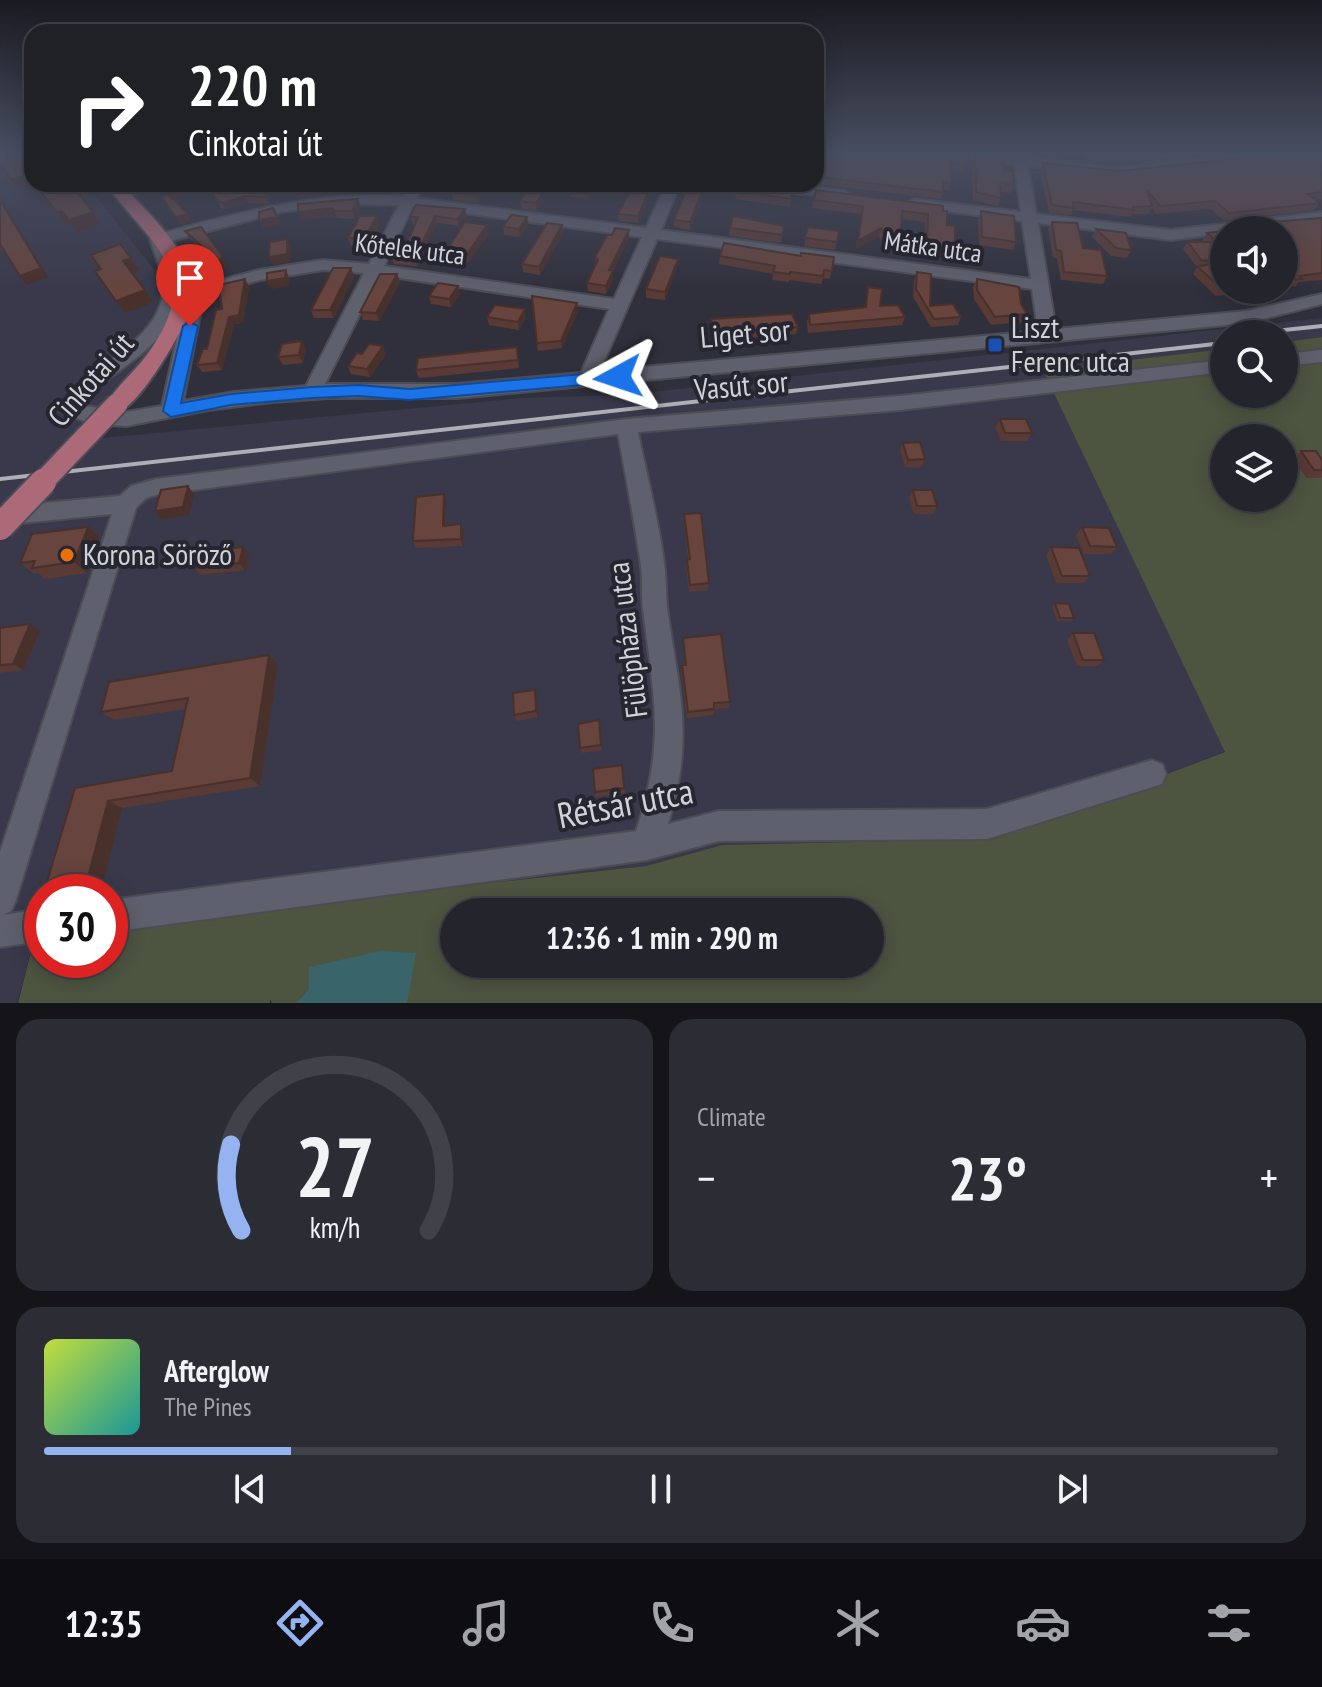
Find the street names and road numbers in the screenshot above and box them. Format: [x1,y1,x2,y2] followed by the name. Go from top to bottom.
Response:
[882,223,984,270] street label: Mátka utca
[353,225,467,272] street label: Kőtelek utca
[698,309,792,356] street label: Liget sor
[38,323,142,434] street label: Cinkotai út
[691,361,790,408] street label: Vasút sor
[598,560,655,720] street label: Fülöpháza utca
[553,766,697,839] street label: Rétsár utca

